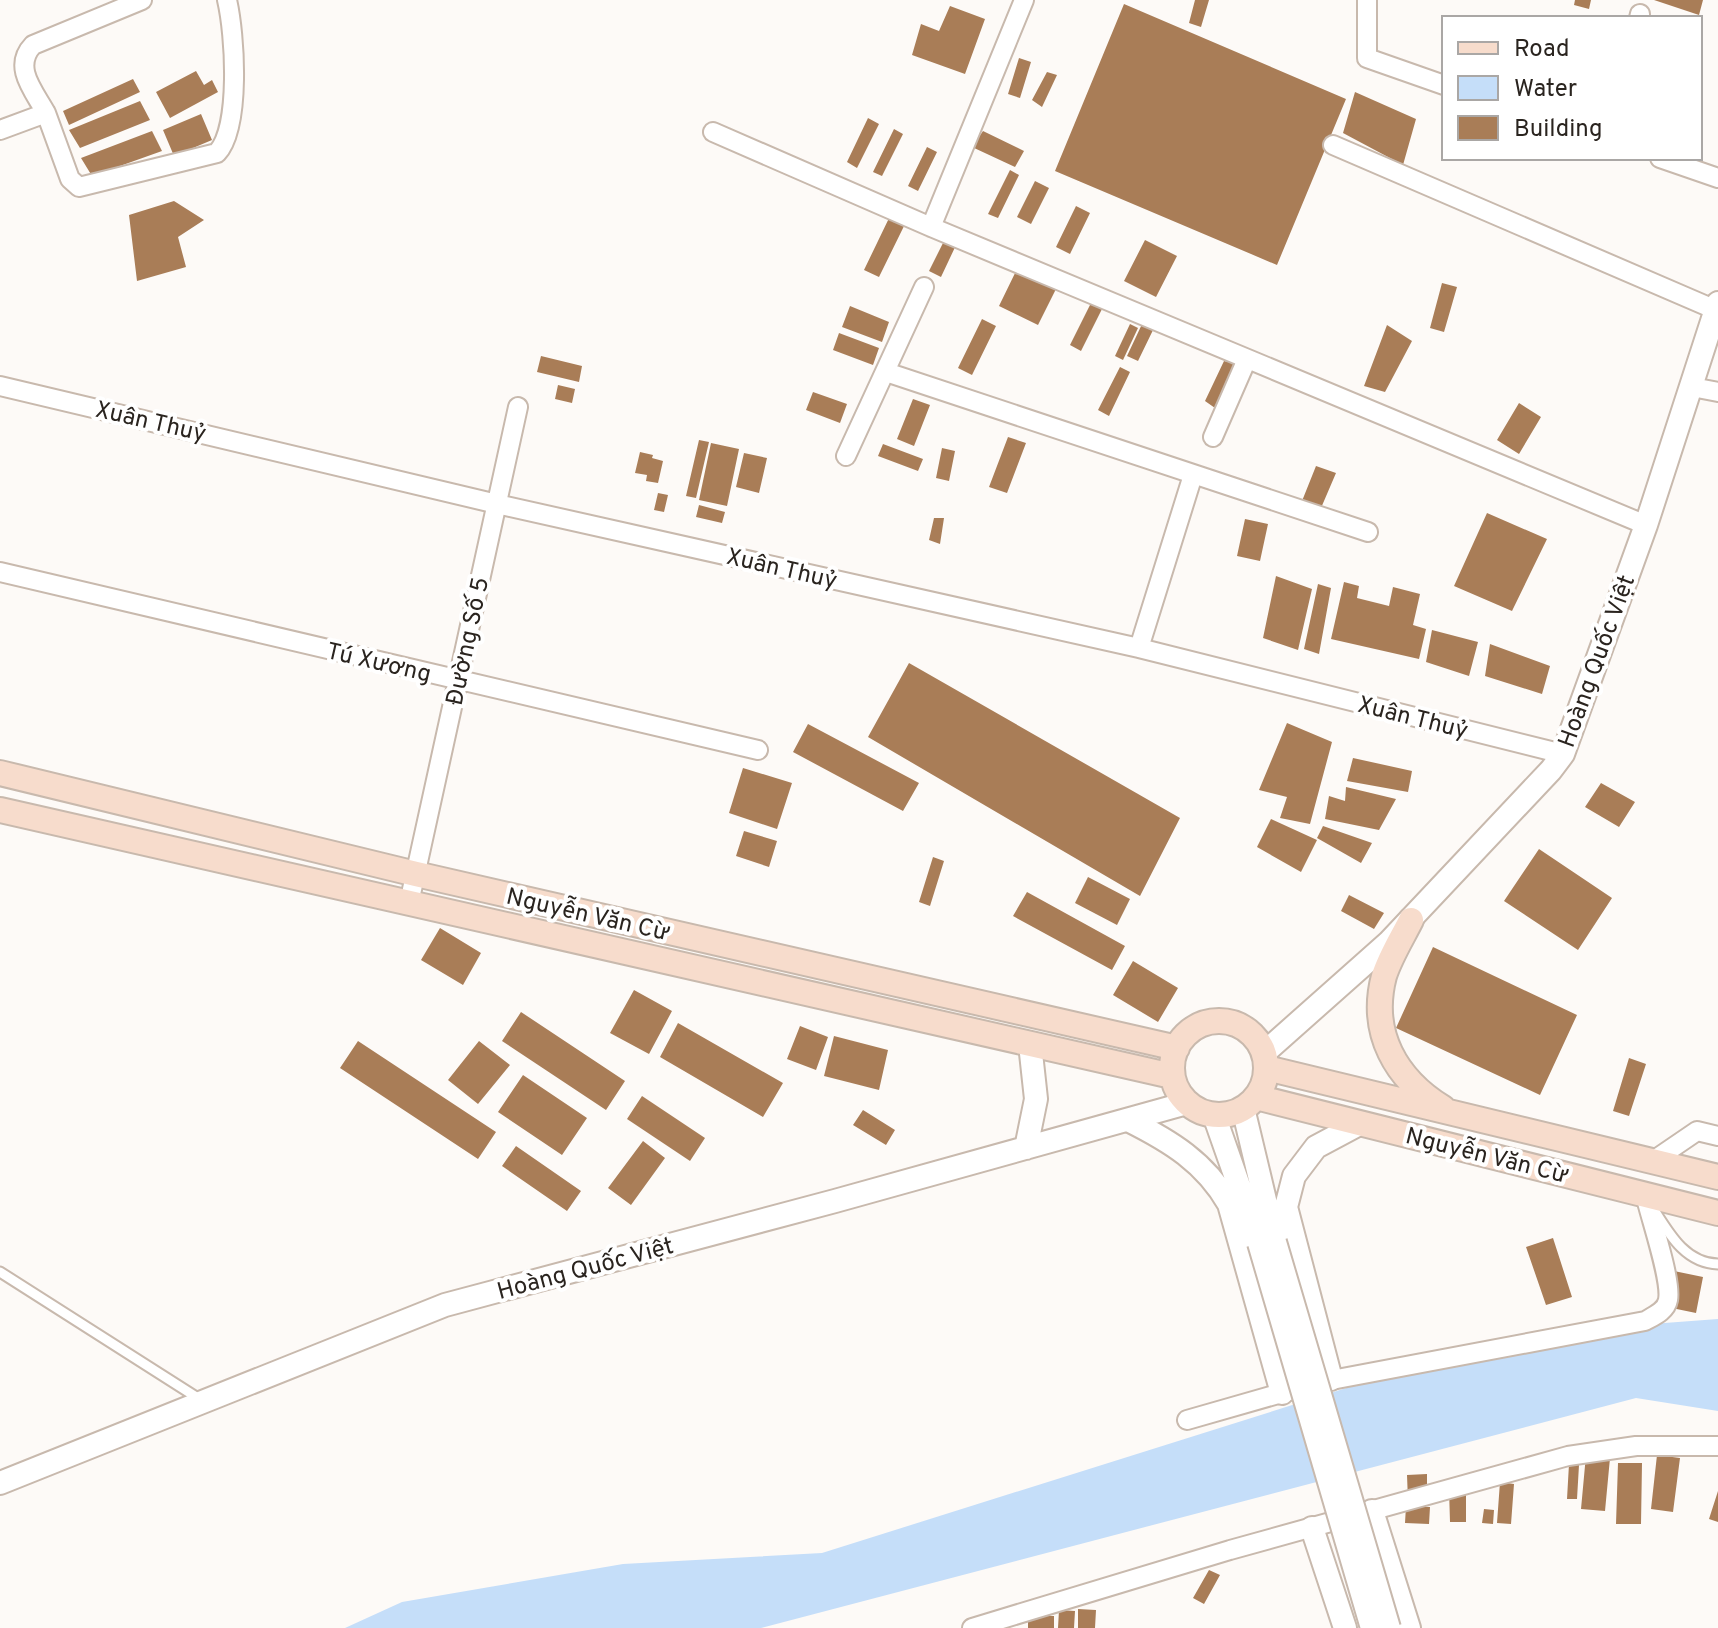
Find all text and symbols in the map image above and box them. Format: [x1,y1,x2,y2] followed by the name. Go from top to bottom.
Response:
[1442,16,1702,160] legend
[1514,35,1570,65] text: Road
[1514,75,1577,105] text: Water
[1514,115,1603,145] text: Building
[92,396,209,450] street label: Xuân Thuỷ
[723,543,840,597] street label: Xuân Thuỷ
[1552,571,1643,752] street label: Hoàng Quốc Việt
[440,574,497,708] street label: Đường Số 5
[323,637,434,691] street label: Tú Xương
[1354,691,1471,747] street label: Xuân Thuỷ
[503,881,673,949] street label: Nguyễn Văn Cừ
[1402,1120,1572,1192] street label: Nguyễn Văn Cừ
[494,1231,677,1308] street label: Hoàng Quốc Việt

